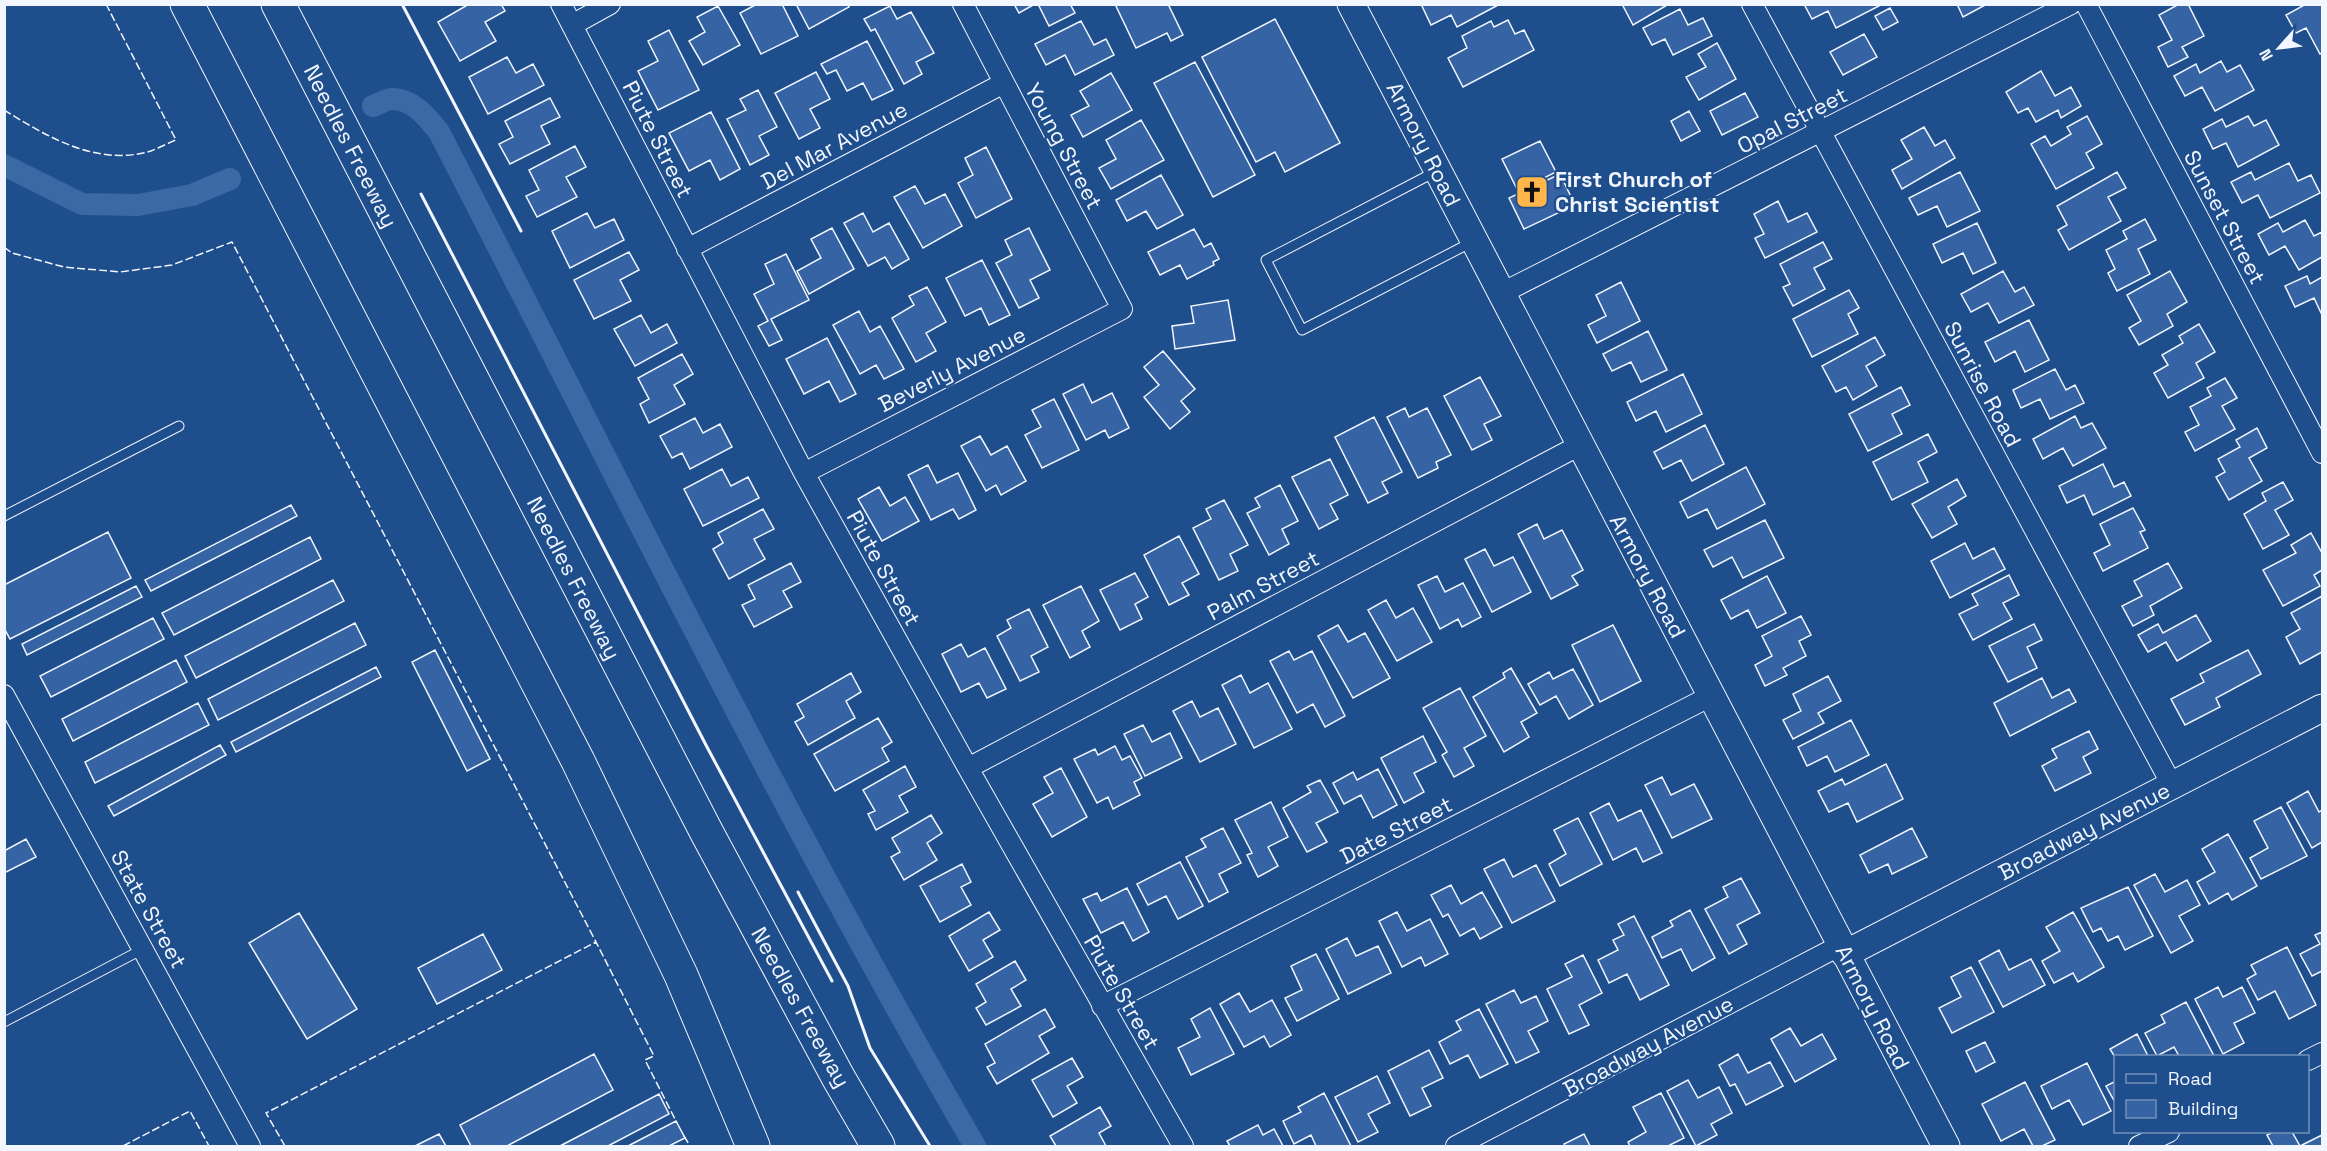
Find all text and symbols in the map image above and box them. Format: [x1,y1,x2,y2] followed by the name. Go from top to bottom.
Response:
[2249,18,2309,78] north arrow
[2254,45,2278,64] text: N
[298,60,404,232] street label: Needles Freeway
[617,76,699,202] street label: Piute Street
[1381,77,1467,211] street label: Armory Road
[1019,78,1109,214] street label: Young Street
[1732,80,1852,160] street label: Opal Street
[756,95,912,195] street label: Del Mar Avenue
[2178,145,2272,289] street label: Sunset Street
[1555,165,1719,218] place label: First Church of Christ Scientist
[1514,174,1550,210] church icon: First Church of Christ Scientist
[1938,316,2028,452] street label: Sunrise Road
[874,320,1030,418] street label: Beverly Avenue
[521,492,627,664] street label: Needles Freeway
[841,505,927,631] street label: Piute Street
[1604,509,1692,643] street label: Armory Road
[1202,544,1324,626] street label: Palm Street
[1993,776,2175,886] street label: Broadway Avenue
[1335,790,1457,870] street label: Date Street
[105,845,193,973] street label: State Street
[745,922,857,1092] street label: Needles Freeway
[1078,930,1166,1054] street label: Piute Street
[1830,940,1916,1074] street label: Armory Road
[1558,989,1738,1103] street label: Broadway Avenue
[2114,1055,2309,1133] legend
[2168,1067,2212,1090] text: Road
[2168,1097,2238,1120] text: Building

